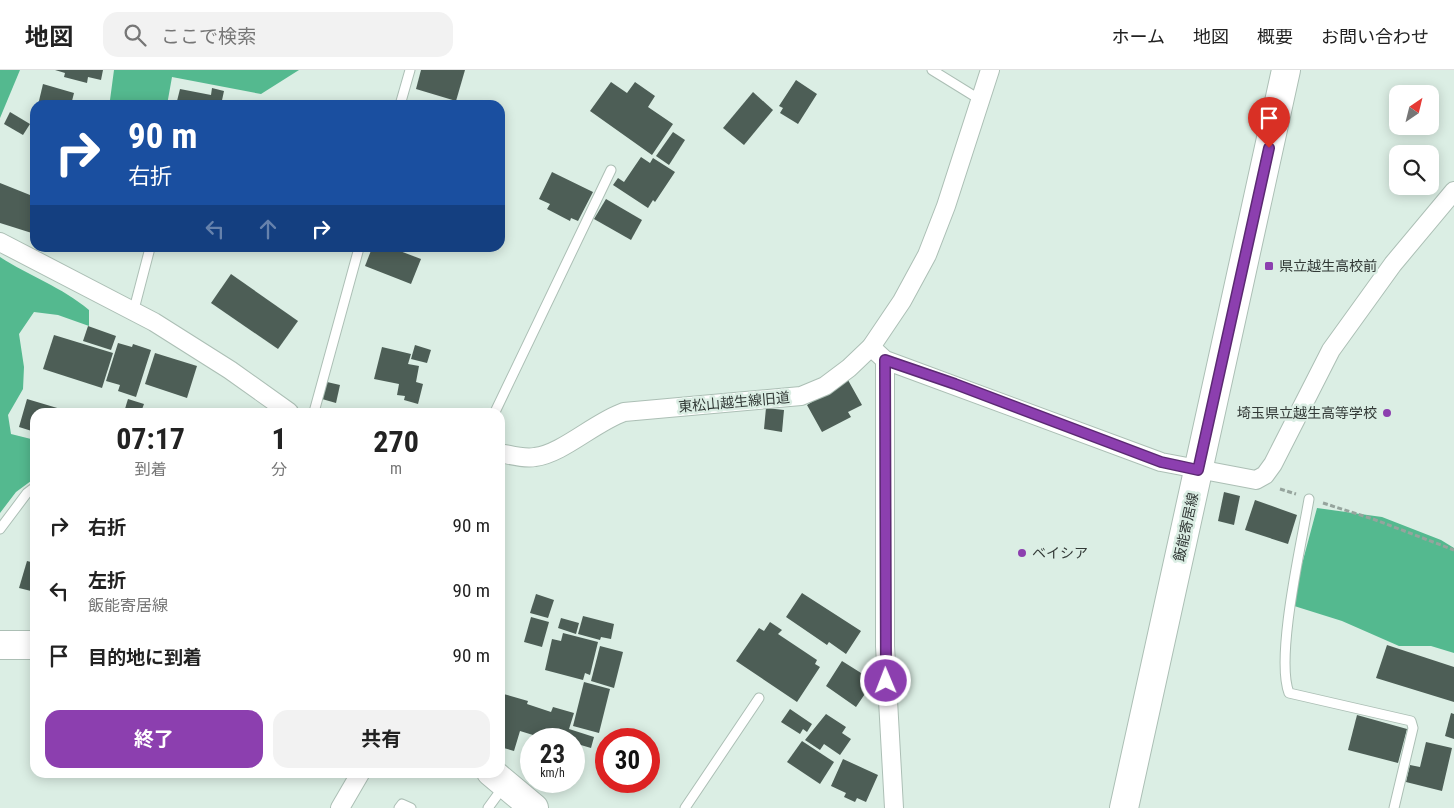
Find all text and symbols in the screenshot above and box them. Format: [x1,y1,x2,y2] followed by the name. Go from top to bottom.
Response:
[103,12,453,57] search box
[121,21,149,49] icon: search
[25,23,73,51] text: 地図
[161,25,256,48] text: ここで検索
[1112,26,1165,47] text: ホーム
[1193,26,1229,47] text: 地図
[1257,26,1293,47] text: 概要
[1321,26,1429,47] text: お問い合わせ
[1389,85,1439,135] north arrow
[1389,85,1439,195] map controls
[1248,97,1290,148] pin
[1255,104,1283,132] icon: arrive
[128,116,197,157] text: 90 m
[45,120,110,185] icon: right
[1389,145,1439,195] button: search
[128,164,172,189] text: 右折
[201,215,229,243] icon: left
[254,215,282,243] icon: ahead
[307,215,335,243] icon: right
[1279,258,1377,274] place label: 県立越生高校前
[1263,260,1275,272] marker: 県立越生高校前
[678,389,790,415] street label: 東松山越生線旧道
[1237,405,1377,421] place label: 埼玉県立越生高等学校
[1381,407,1393,419] marker: 埼玉県立越生高等学校
[116,421,185,456] text: 07:17
[272,421,287,456] text: 1
[373,424,419,459] text: 270
[390,459,402,478] text: m
[135,460,167,479] text: 到着
[271,460,287,479] text: 分
[1171,491,1201,563] street label: 飯能寄居線
[45,512,73,540] icon: right
[453,514,490,537] text: 90 m
[88,516,126,539] text: 右折
[1032,545,1088,561] place label: ベイシア
[1016,547,1028,559] marker: ベイシア
[88,569,126,592] text: 左折
[45,577,73,605] icon: left
[453,579,490,602] text: 90 m
[88,596,168,615] text: 飯能寄居線
[45,642,73,670] icon: arrive
[453,644,490,667] text: 90 m
[88,646,202,669] text: 目的地に到着
[859,654,911,706] position arrow
[45,710,263,768] button: 終了
[273,710,490,768] button: 共有
[595,728,660,793] speed limit sign: 30
[540,740,565,769] text: 23
[540,766,565,780] text: km/h

